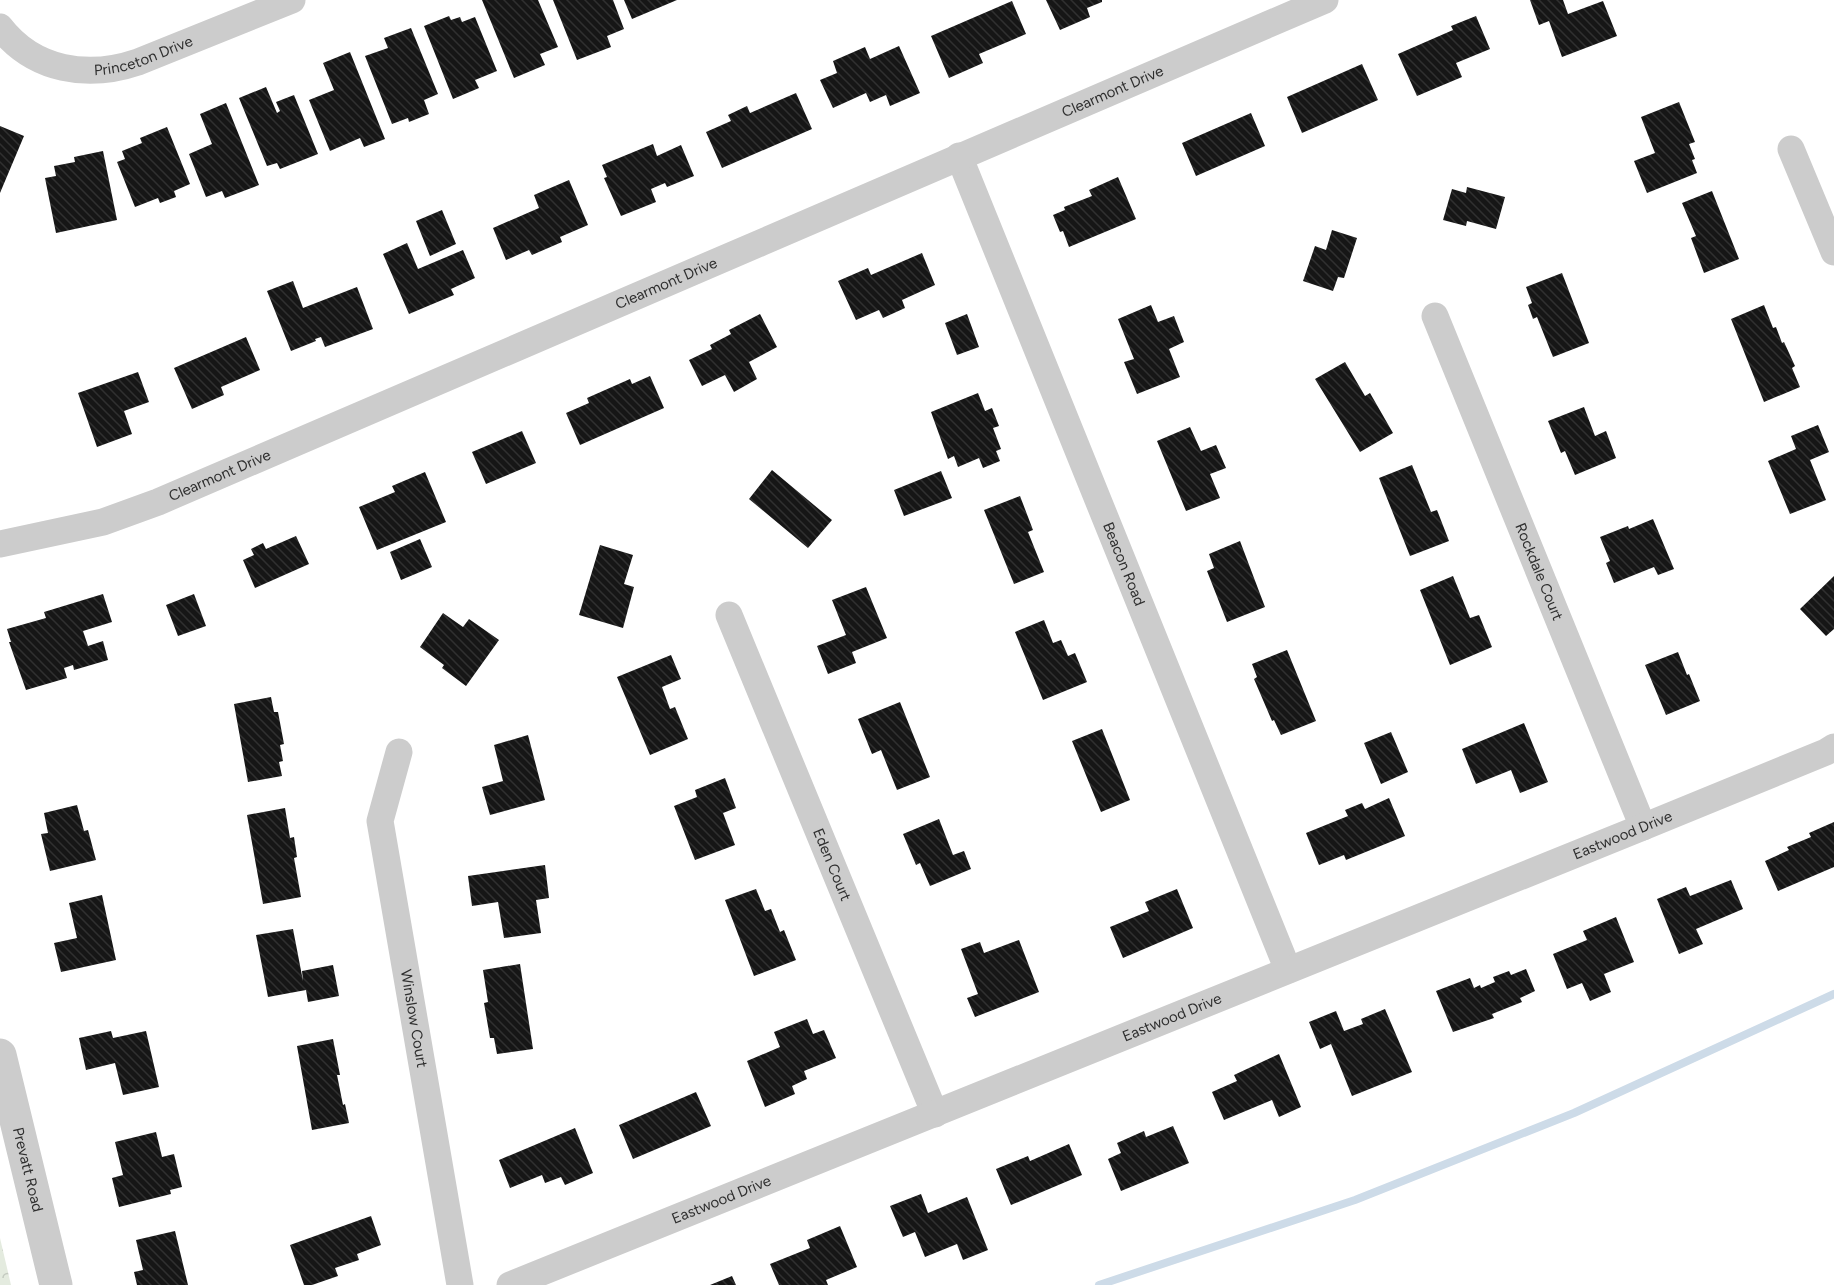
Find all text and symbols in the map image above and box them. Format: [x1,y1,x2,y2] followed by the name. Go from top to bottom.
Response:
[93,32,195,79] street label: Princeton Drive
[1059,62,1166,121] street label: Clearmont Drive
[612,254,720,313] street label: Clearmont Drive
[166,446,273,505] street label: Clearmont Drive
[1099,520,1149,608] street label: Beacon Road
[1511,520,1567,623] street label: Rockdale Court
[1570,807,1675,863] street label: Eastwood Drive
[809,826,855,904] street label: Eden Court
[397,968,431,1069] street label: Winslow Court
[1120,989,1224,1046] street label: Eastwood Drive
[9,1125,47,1214] street label: Prevatt Road
[669,1171,774,1228] street label: Eastwood Drive

